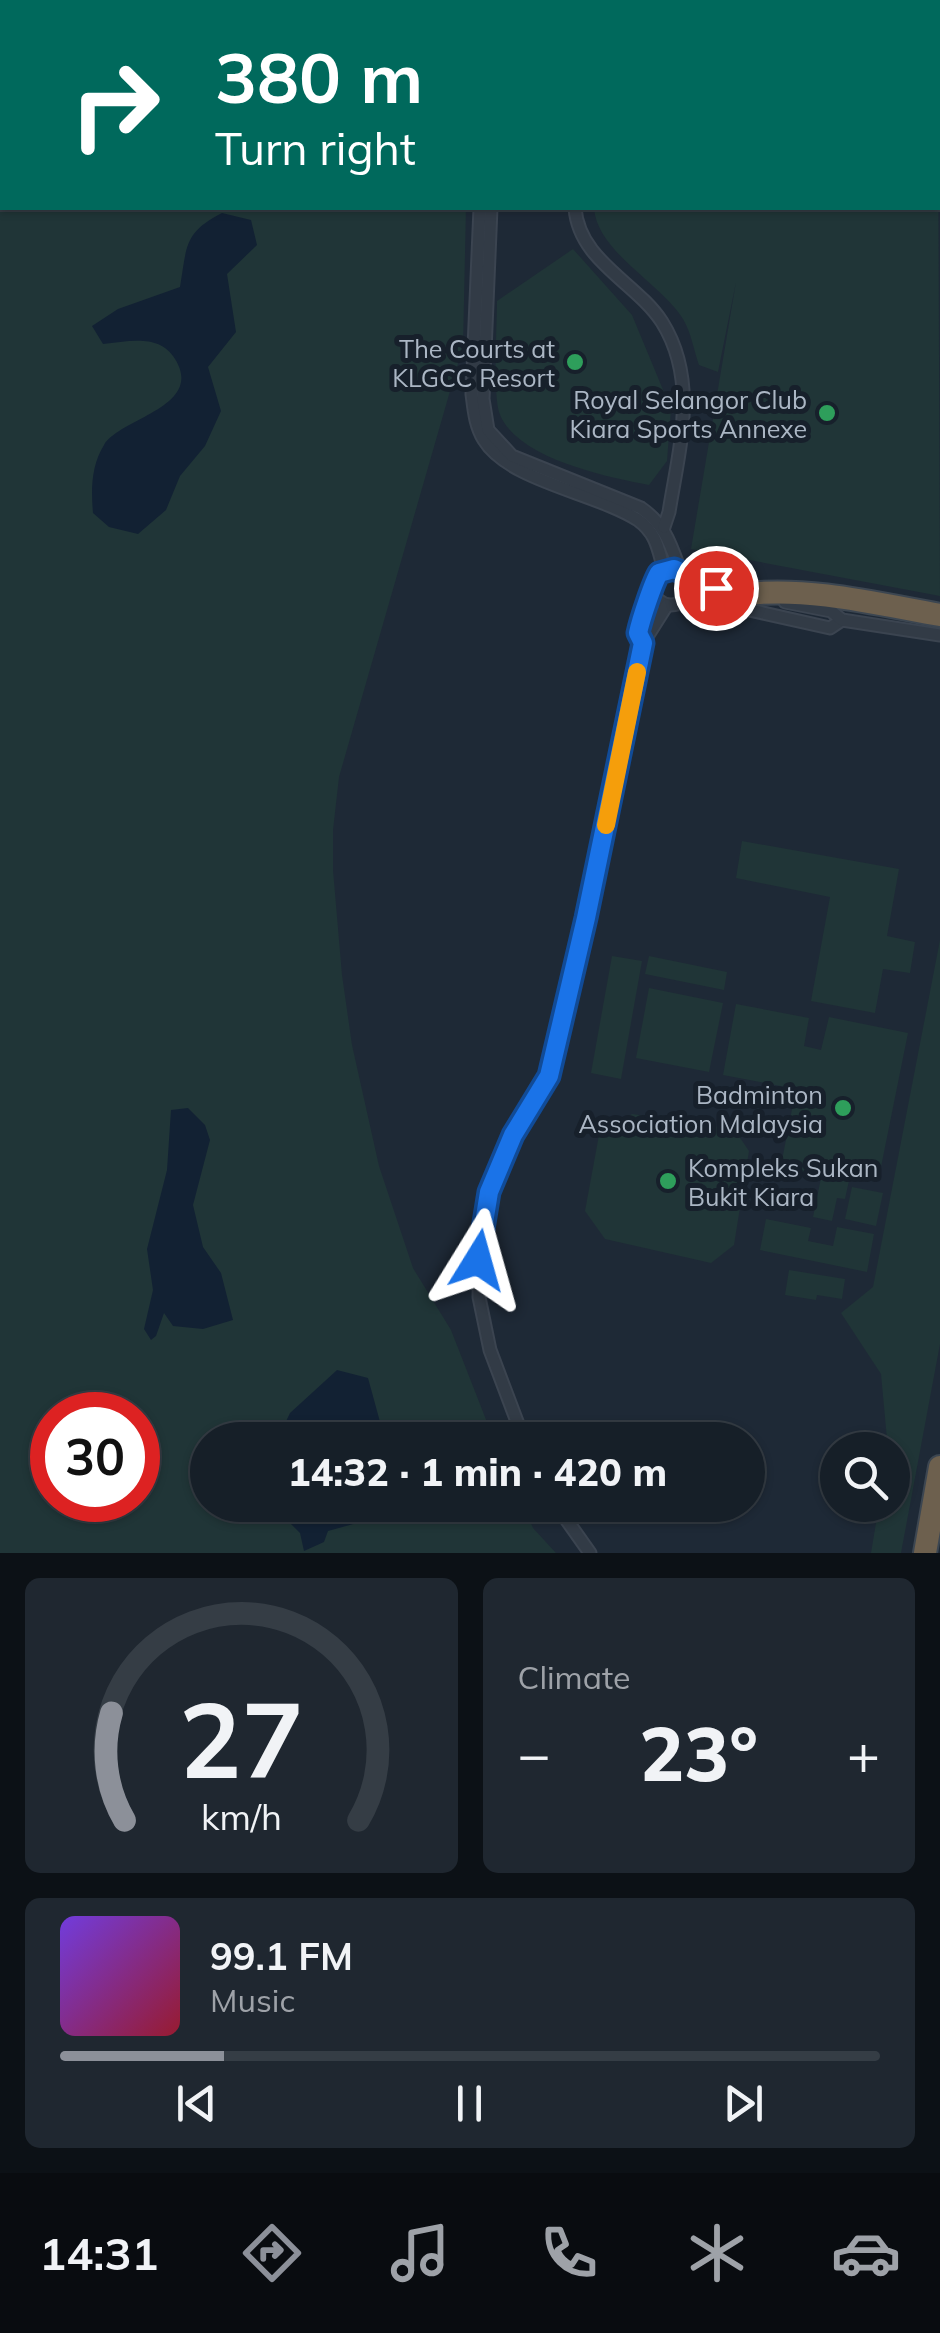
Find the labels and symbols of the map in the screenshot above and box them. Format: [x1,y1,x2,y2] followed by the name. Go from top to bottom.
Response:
[392,333,555,393] place label: The Courts at KLGCC Resort
[564,351,586,373] marker: The Courts at KLGCC Resort
[570,384,807,444] place label: Royal Selangor Club Kiara Sports Annexe
[816,402,838,424] marker: Royal Selangor Club Kiara Sports Annexe
[674,546,759,631] pin
[579,1079,823,1139] place label: Badminton Association Malaysia
[832,1097,854,1119] marker: Badminton Association Malaysia
[688,1152,878,1212] place label: Kompleks Sukan Bukit Kiara
[657,1170,679,1192] marker: Kompleks Sukan Bukit Kiara
[426,1208,530,1312] position arrow
[30,1392,160,1522] speed limit sign: 30

